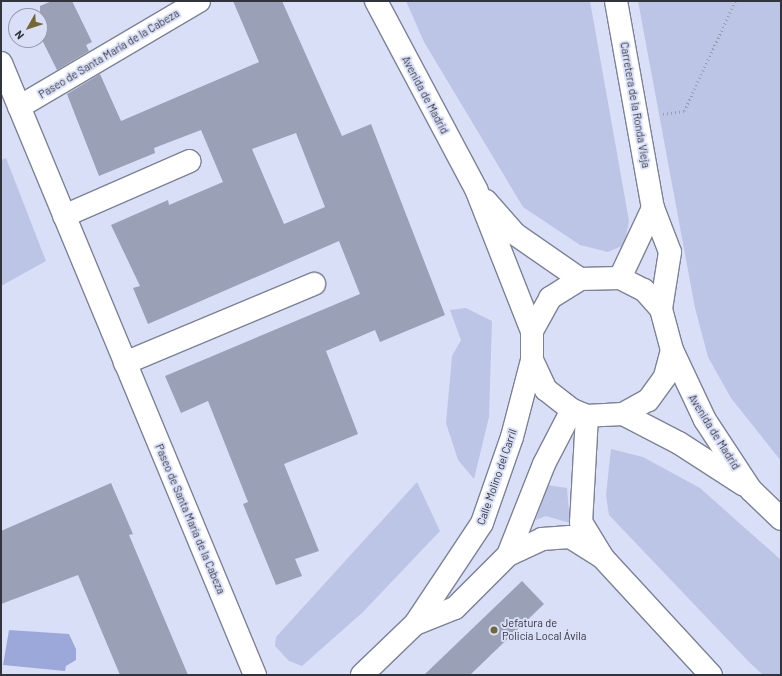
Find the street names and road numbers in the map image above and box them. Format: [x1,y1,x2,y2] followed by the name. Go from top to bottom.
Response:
[36,7,182,101] street label: Paseo de Santa María de la Cabeza
[617,41,653,169] street label: Carretera de la Ronda Vieja
[399,54,451,136] street label: Avenida de Madrid
[686,392,742,472] street label: Avenida de Madrid
[474,427,520,527] street label: Calle Molino del Carril
[152,442,228,596] street label: Paseo de Santa María de la Cabeza

